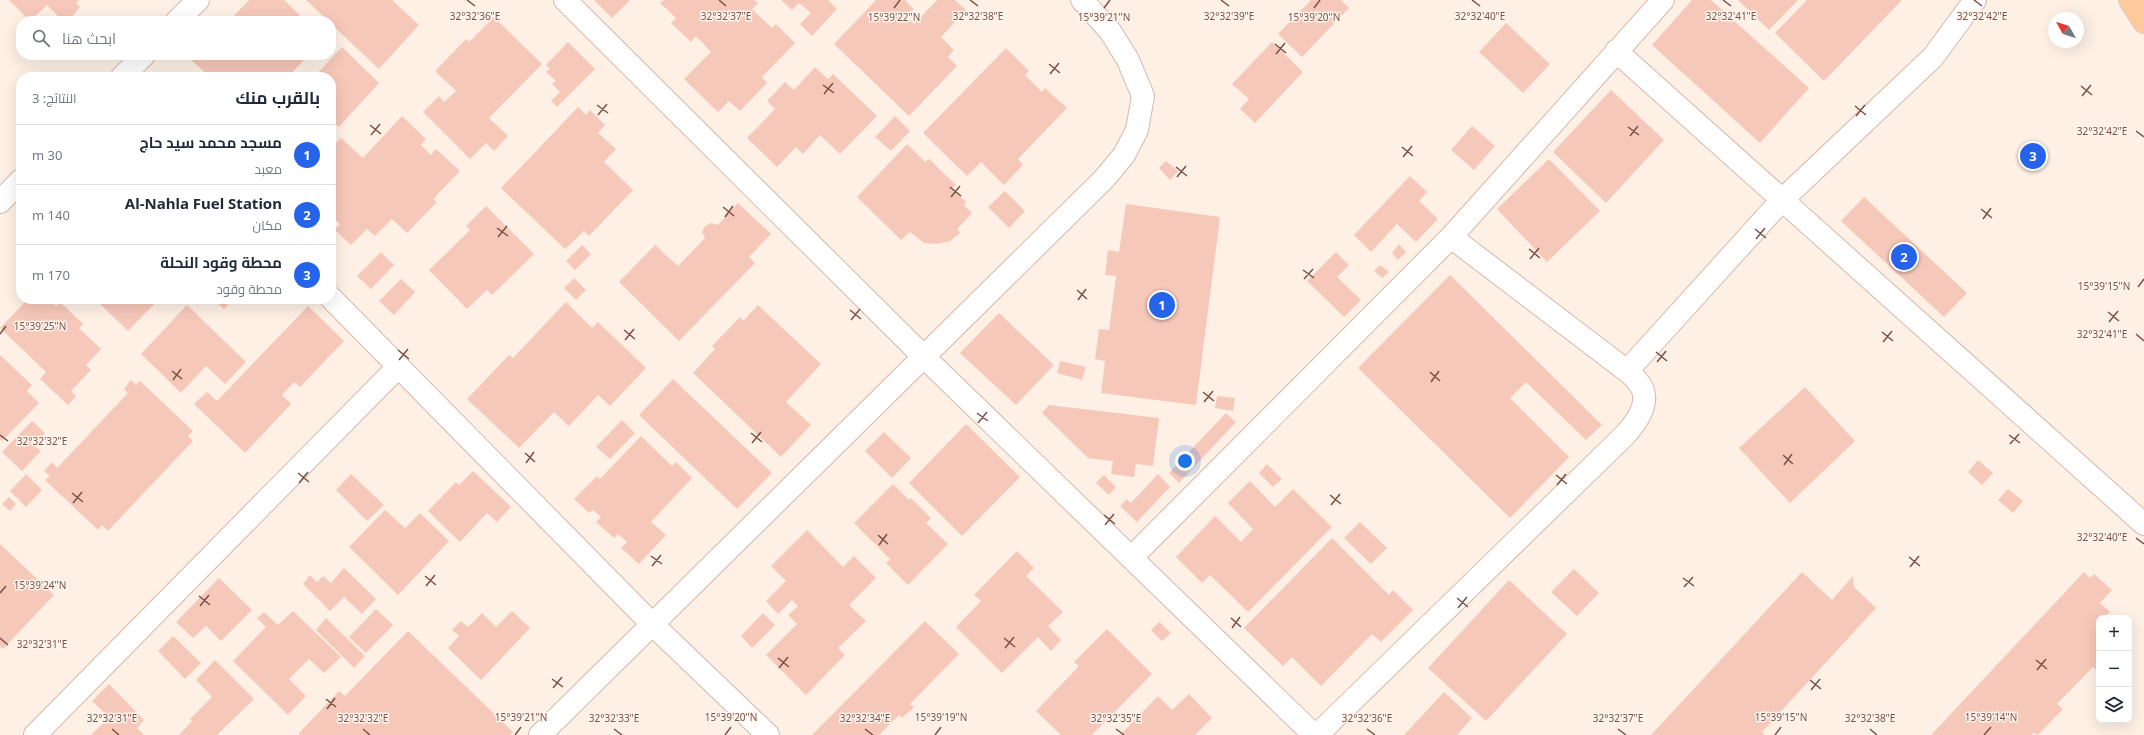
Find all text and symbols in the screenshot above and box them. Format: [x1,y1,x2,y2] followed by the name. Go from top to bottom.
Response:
[450,9,500,23] text: 32°32'36"E
[701,9,751,23] text: 32°32'37"E
[953,9,1003,23] text: 32°32'38"E
[1204,9,1254,23] text: 32°32'39"E
[1455,9,1505,23] text: 32°32'40"E
[1706,9,1756,23] text: 32°32'41"E
[1957,9,2007,23] text: 32°32'42"E
[868,10,920,24] text: 15°39'22"N
[1078,10,1130,24] text: 15°39'21"N
[1288,10,1340,24] text: 15°39'20"N
[2048,12,2084,48] north arrow
[16,16,336,60] search box
[30,27,52,49] icon: search
[62,28,116,48] text: ابحث هنا
[235,86,320,109] text: بالقرب منك
[32,89,77,107] text: النتائج: 3
[2077,124,2127,138] text: 32°32'42"E
[140,132,282,152] text: مسجد محمد سيد حاج
[2020,141,2046,171] pin: 3
[32,146,62,164] text: 30 m
[303,146,311,164] text: 1
[255,160,282,178] text: معبد
[125,193,282,213] text: Al-Nahla Fuel Station
[32,206,70,224] text: 140 m
[303,206,311,224] text: 2
[253,216,282,234] text: مكان
[1891,242,1917,272] pin: 2
[160,252,282,272] text: محطة وقود النحلة
[32,266,70,284] text: 170 m
[303,266,311,284] text: 3
[2078,279,2130,293] text: 15°39'15"N
[216,280,282,298] text: محطة وقود
[1149,290,1175,320] pin: 1
[14,319,66,333] text: 15°39'25"N
[2077,327,2127,341] text: 32°32'41"E
[17,434,67,448] text: 32°32'32"E
[1175,451,1195,471] your location
[2077,530,2127,544] text: 32°32'40"E
[14,578,66,592] text: 15°39'24"N
[2096,615,2132,723] map controls
[2096,615,2132,651] button: +
[17,637,67,651] text: 32°32'31"E
[2096,651,2132,687] button: −
[2096,687,2132,723] button: layers
[495,710,547,724] text: 15°39'21"N
[705,710,757,724] text: 15°39'20"N
[915,710,967,724] text: 15°39'19"N
[1755,710,1807,724] text: 15°39'15"N
[1965,710,2017,724] text: 15°39'14"N
[87,711,137,725] text: 32°32'31"E
[338,711,388,725] text: 32°32'32"E
[589,711,639,725] text: 32°32'33"E
[840,711,890,725] text: 32°32'34"E
[1091,711,1141,725] text: 32°32'35"E
[1342,711,1392,725] text: 32°32'36"E
[1593,711,1643,725] text: 32°32'37"E
[1845,711,1895,725] text: 32°32'38"E

